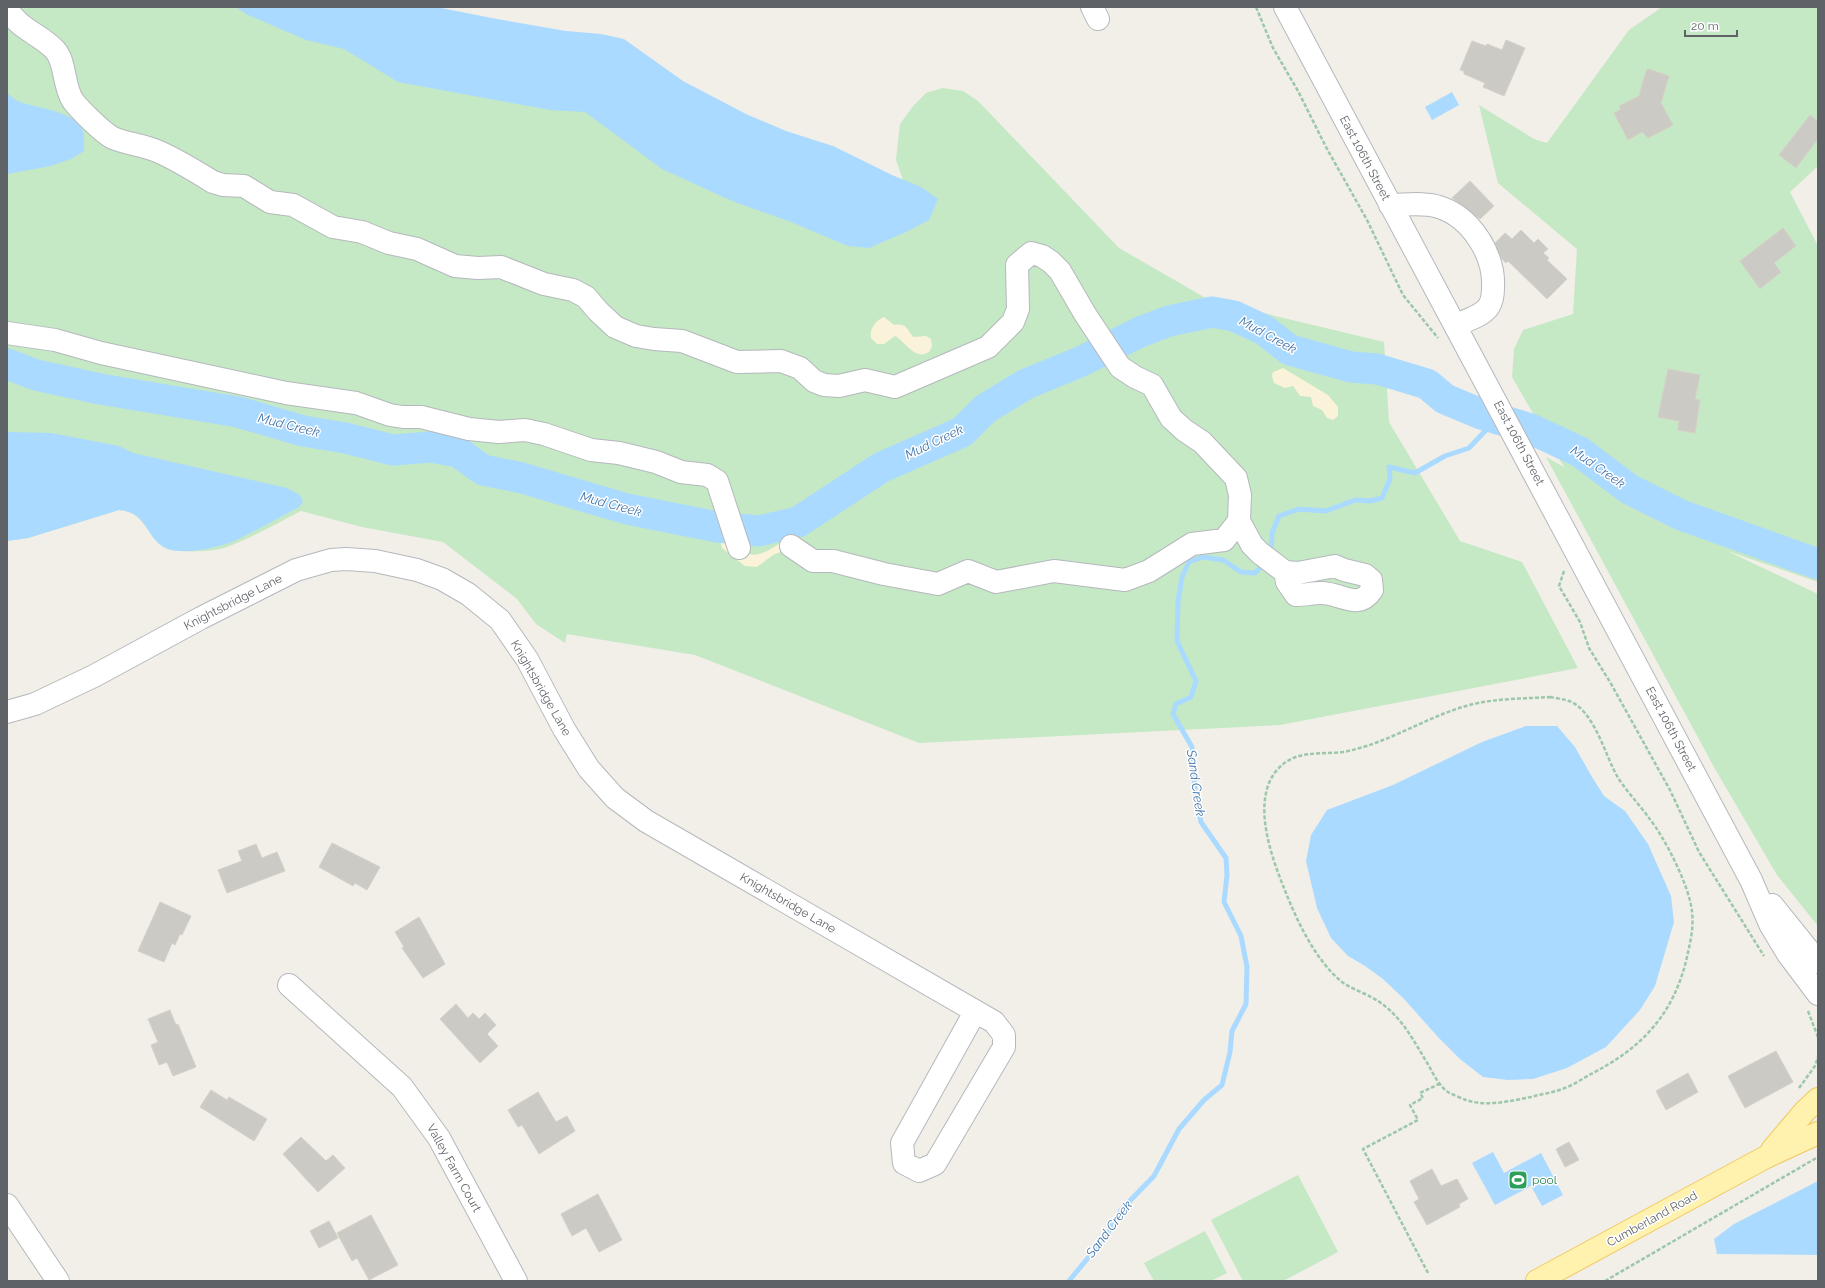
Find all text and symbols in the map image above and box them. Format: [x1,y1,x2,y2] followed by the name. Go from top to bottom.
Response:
[1685,12,1737,38] scale bar
[1691,19,1719,33] text: 20 m
[1337,113,1393,203] street label: East 106th Street
[1237,313,1299,357] water label: Mud Creek
[1491,398,1547,488] street label: East 106th Street
[257,410,321,440] water label: Mud Creek
[902,421,966,463] water label: Mud Creek
[1568,443,1628,491] water label: Mud Creek
[579,489,643,519] water label: Mud Creek
[182,571,284,633] street label: Knightsbridge Lane
[508,638,574,738] street label: Knightsbridge Lane
[1643,684,1699,774] street label: East 106th Street
[1184,748,1208,817] water label: Sand Creek
[738,870,838,936] street label: Knightsbridge Lane
[424,1122,484,1214] street label: Valley Farm Court
[1507,1169,1529,1191] sports icon: pool
[1532,1173,1558,1187] place label: pool
[1604,1188,1700,1250] street label: Cumberland Road
[1082,1198,1135,1261] water label: Sand Creek

